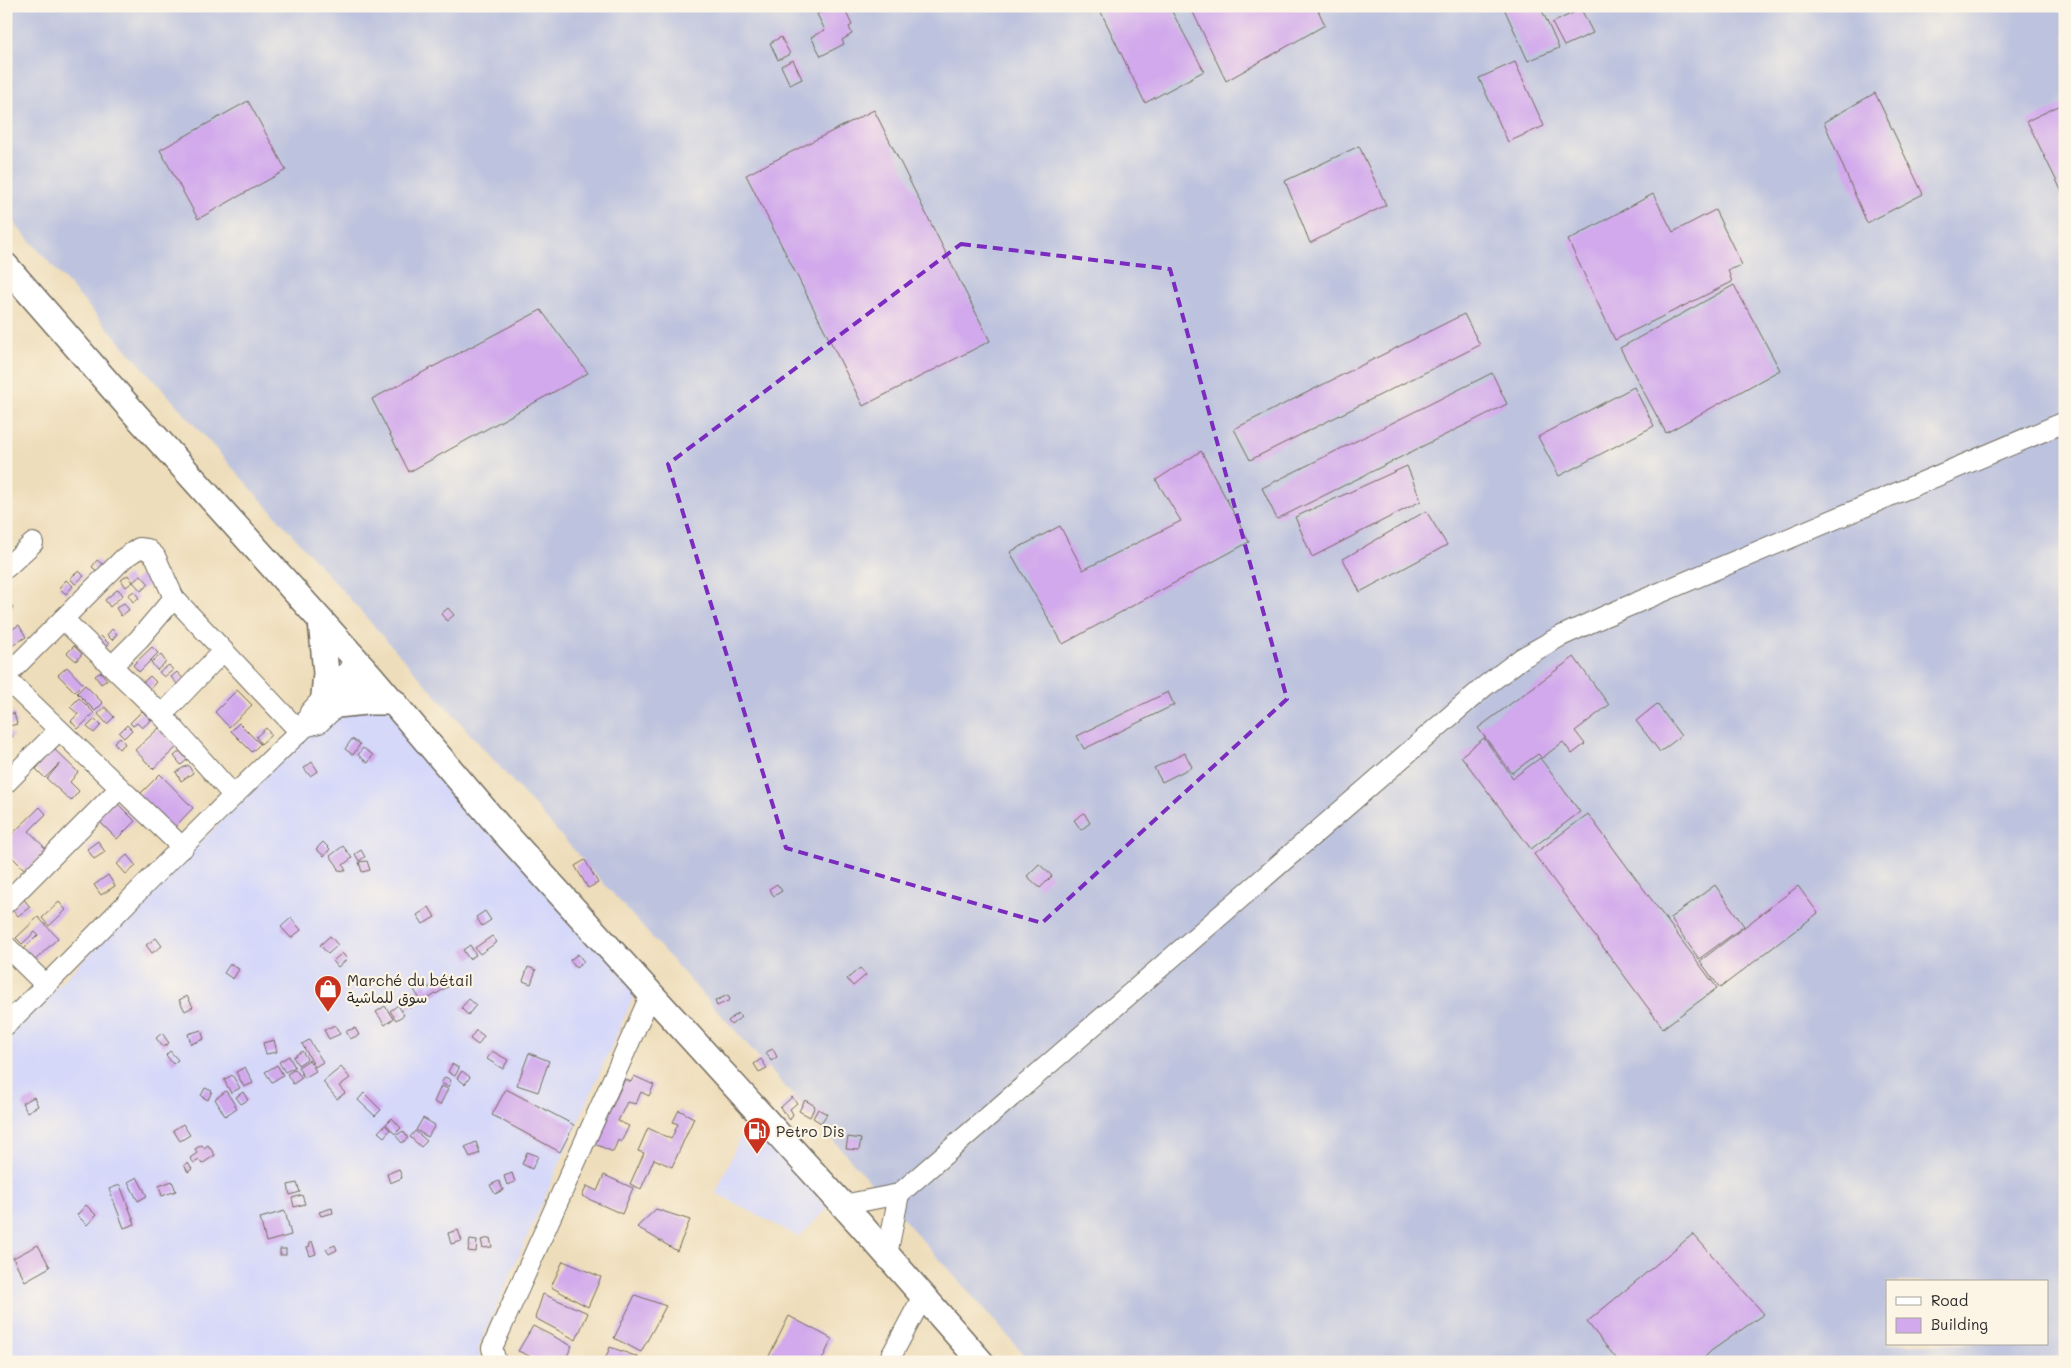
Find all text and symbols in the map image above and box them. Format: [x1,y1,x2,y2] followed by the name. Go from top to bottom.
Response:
[347,970,473,1007] place label: Marché du bétail سوق للماشية
[313,974,343,1013] shop icon: Marché du bétail سوق للماشية
[742,1116,772,1155] fuel station icon: Petro Dis
[776,1121,844,1141] place label: Petro Dis
[1886,1280,2048,1346] legend
[1931,1290,1968,1310] text: Road
[1931,1314,1988,1334] text: Building

